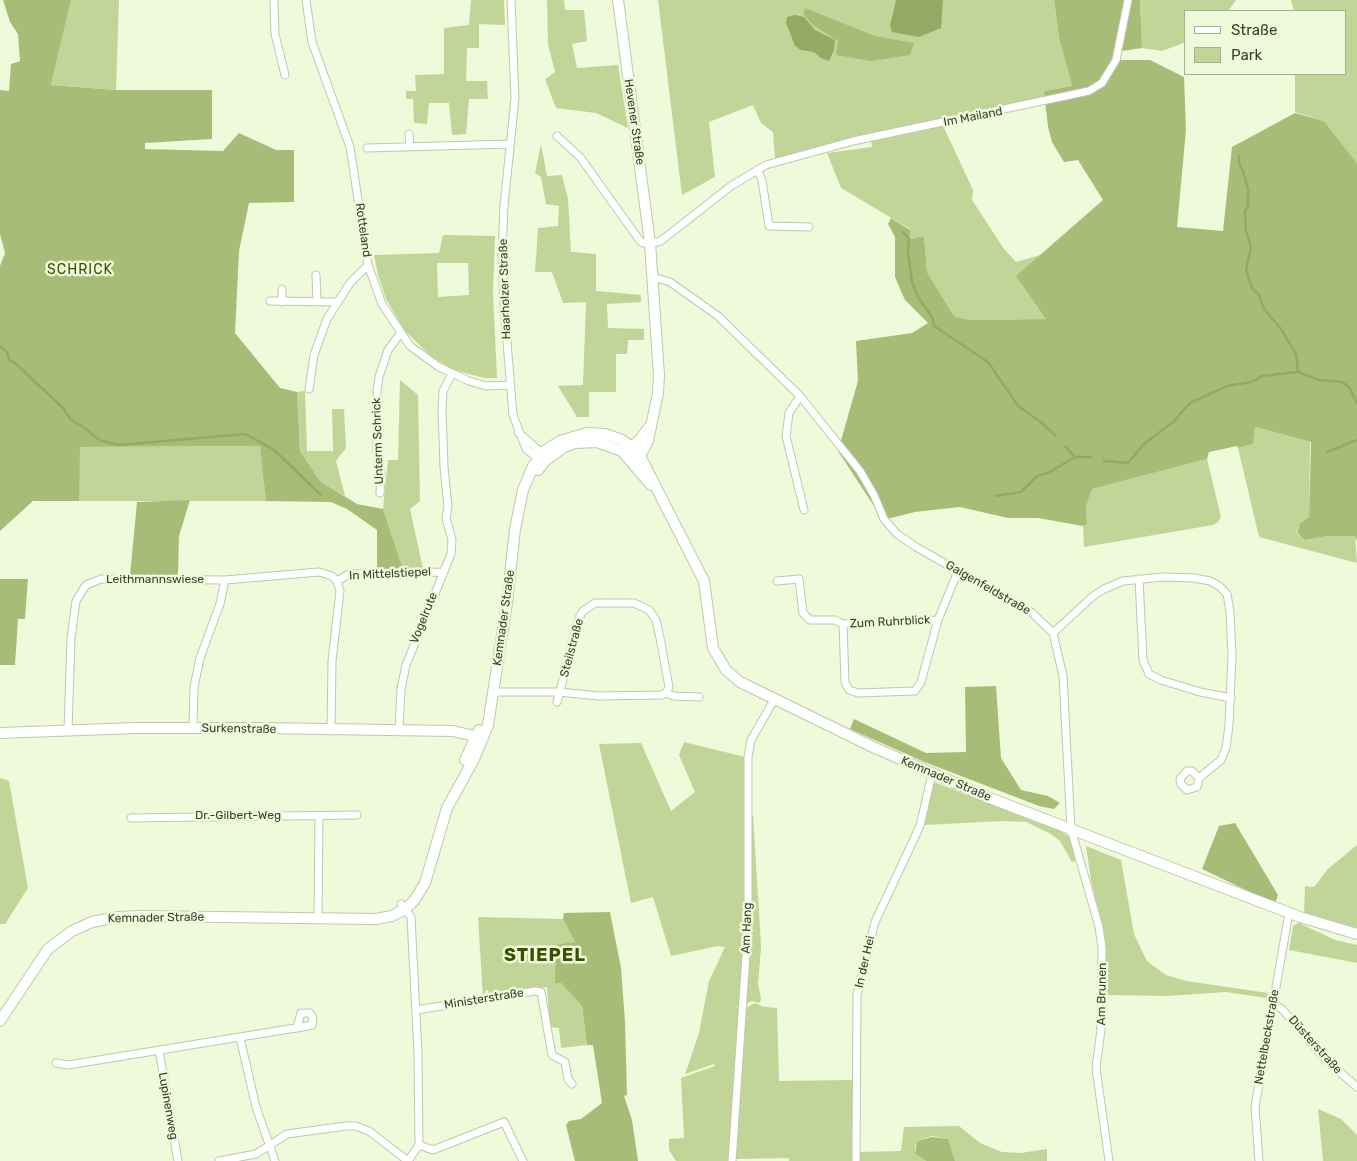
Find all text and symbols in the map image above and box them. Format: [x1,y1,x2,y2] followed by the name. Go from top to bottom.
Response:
[1184,10,1347,75] legend
[1231,21,1277,39] text: Straße
[1231,46,1262,64] text: Park
[621,78,647,166] street label: Hevener Straße
[942,104,1004,130] street label: Im Mailand
[352,202,374,258] street label: Rotteland
[496,238,514,340] street label: Haarholzer Straße
[46,262,114,278] district label: SCHRICK
[369,397,387,485] street label: Unterm Schrick
[943,558,1033,618] street label: Galgenfeldstraße
[349,565,431,583] street label: In Mittelstiepel
[490,569,518,667] street label: Kemnader Straße
[106,573,204,587] street label: Leithmannswiese
[407,590,441,646] street label: Vogelrute
[849,613,931,631] street label: Zum Ruhrblick
[557,617,587,679] street label: Steilstraße
[201,721,277,737] street label: Surkenstraße
[899,754,993,804] street label: Kemnader Straße
[195,809,281,823] street label: Dr.-Gilbert-Weg
[739,902,755,954] street label: Am Hang
[108,910,204,926] street label: Kemnader Straße
[852,935,878,989] street label: In der Hei
[503,945,587,967] district label: STIEPEL
[1094,963,1110,1025] street label: Am Brunen
[443,986,525,1012] street label: Ministerstraße
[1252,988,1282,1086] street label: Nettelbeckstraße
[1285,1013,1345,1077] street label: Düsterstraße
[155,1071,181,1141] street label: Lupinenweg

